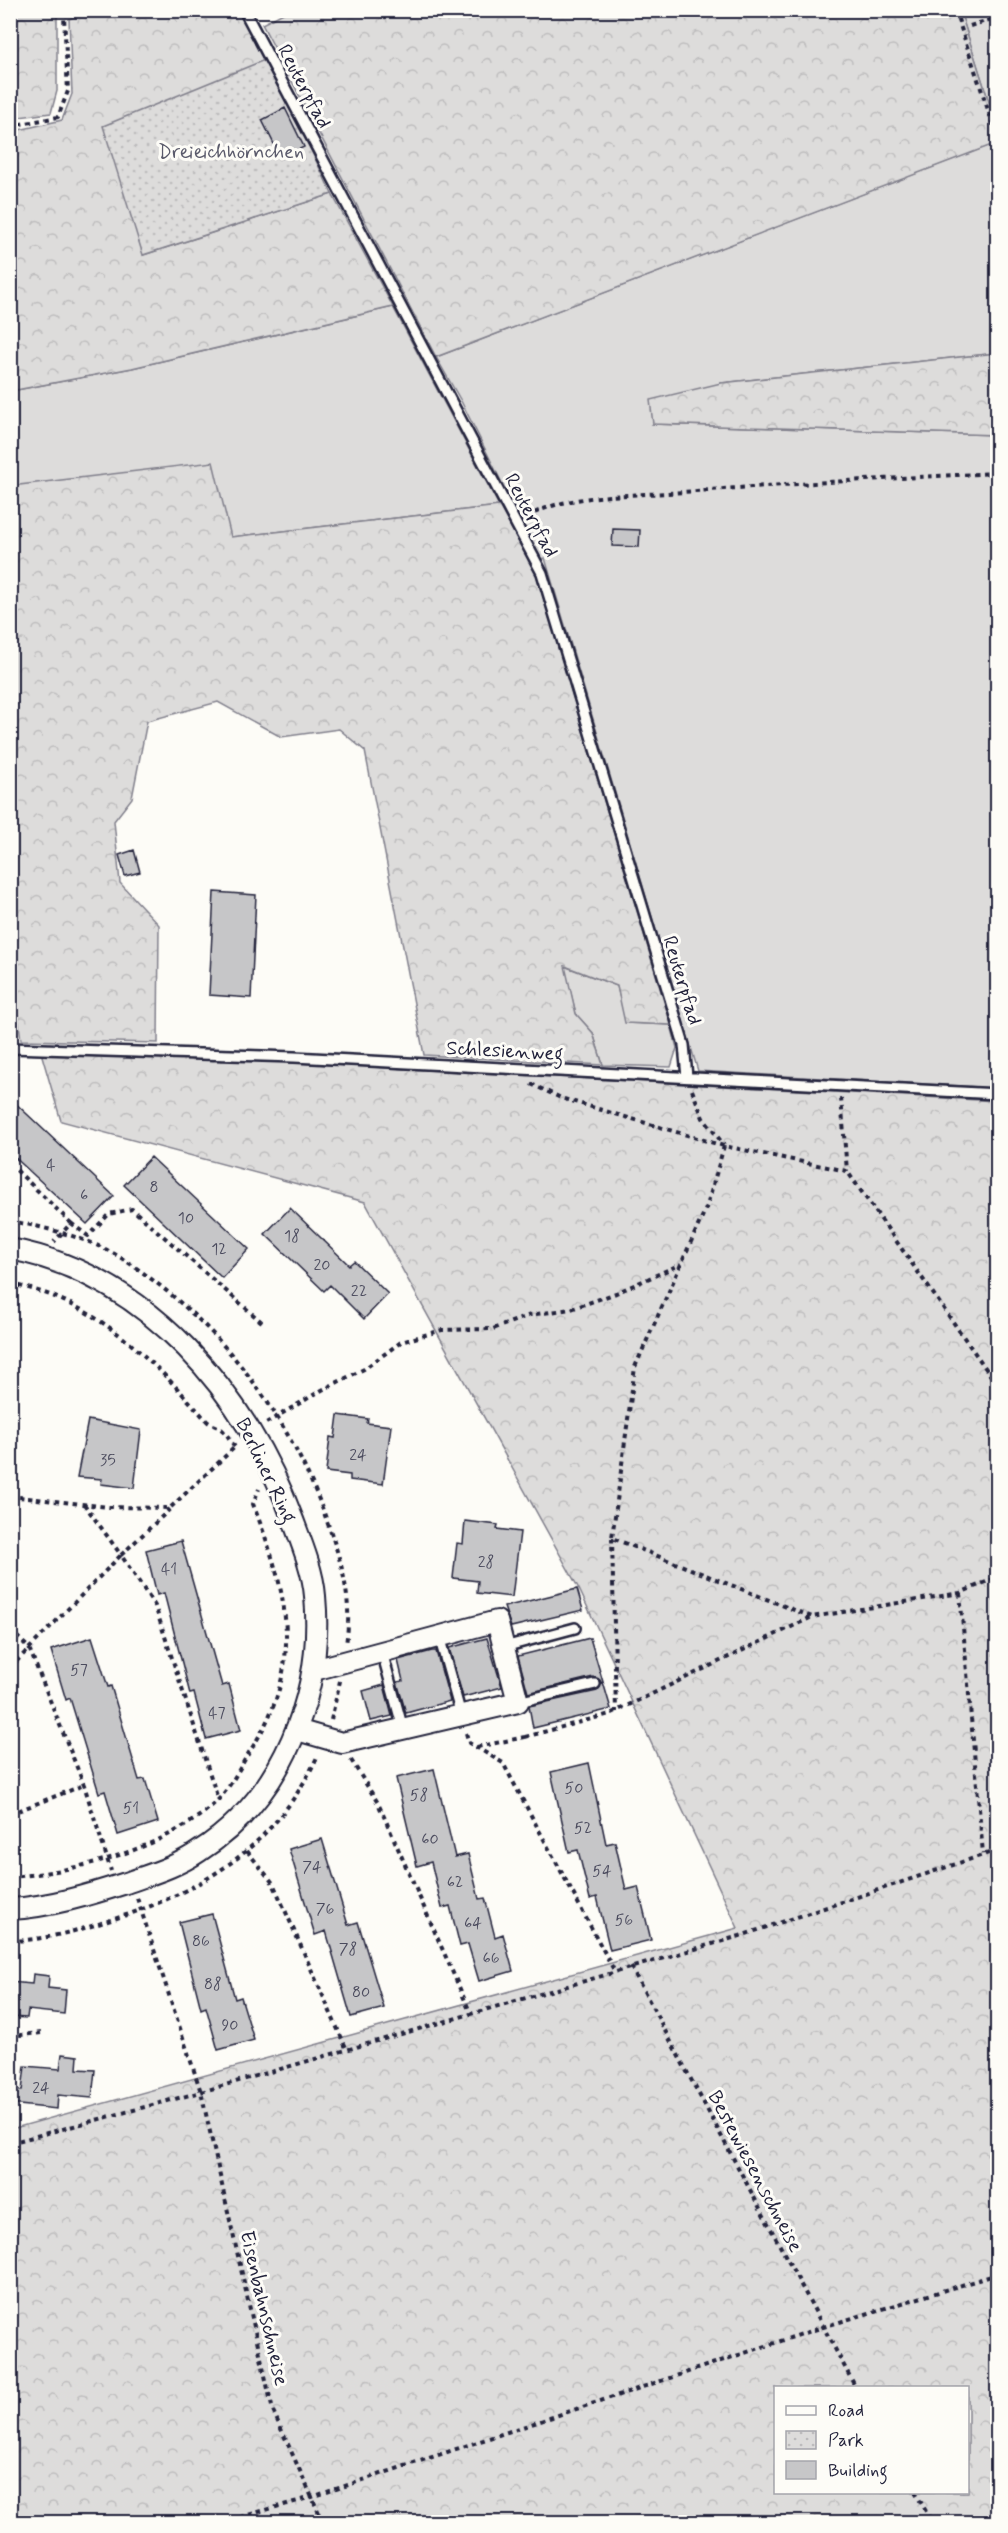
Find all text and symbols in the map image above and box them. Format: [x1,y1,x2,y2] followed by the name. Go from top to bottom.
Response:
[270,40,337,134] street label: Reuterpfad
[158,139,304,166] park label: Dreieichhörnchen
[497,469,564,563] street label: Reuterpfad
[655,933,708,1028] street label: Reuterpfad
[446,1035,564,1070] street label: Schlesienweg
[46,1155,56,1176] house number: 4
[149,1177,159,1198] house number: 8
[80,1185,88,1206] house number: 6
[178,1208,194,1229] house number: 10
[284,1226,300,1247] house number: 18
[211,1239,227,1260] house number: 12
[314,1255,331,1276] house number: 20
[351,1281,367,1302] house number: 22
[227,1414,303,1529] street label: Berliner Ring
[349,1445,367,1466] house number: 24
[100,1450,116,1471] house number: 35
[478,1552,494,1573] house number: 28
[161,1559,177,1580] house number: 41
[70,1660,88,1681] house number: 57
[208,1703,226,1724] house number: 47
[565,1778,583,1799] house number: 50
[410,1785,428,1806] house number: 58
[123,1798,139,1819] house number: 51
[574,1818,592,1839] house number: 52
[421,1829,439,1850] house number: 60
[302,1857,322,1878] house number: 74
[592,1861,612,1882] house number: 54
[447,1872,463,1893] house number: 62
[316,1899,334,1920] house number: 76
[615,1910,633,1931] house number: 56
[464,1913,482,1934] house number: 64
[192,1931,210,1952] house number: 86
[339,1939,357,1960] house number: 78
[482,1948,500,1969] house number: 66
[204,1974,222,1995] house number: 88
[352,1982,370,2003] house number: 80
[221,2015,239,2036] house number: 90
[32,2078,50,2099] house number: 24
[701,2086,809,2257] street label: Bestewiesenschneise
[233,2228,295,2389] street label: Eisenbahnschneise
[774,2386,969,2494] legend
[828,2399,864,2423] text: Road
[828,2429,864,2453] text: Park
[828,2459,888,2485] text: Building

